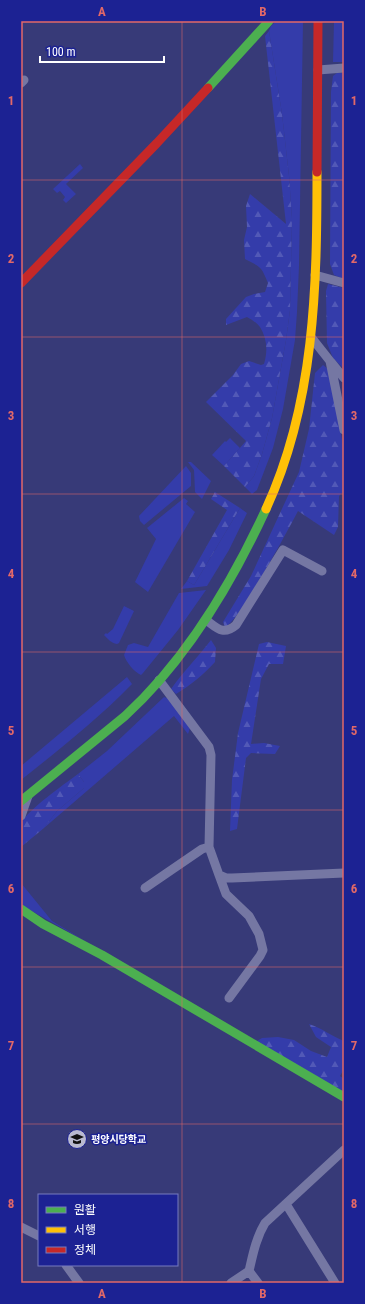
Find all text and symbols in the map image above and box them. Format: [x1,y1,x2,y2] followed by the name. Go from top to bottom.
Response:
[98,4,106,19] text: A
[259,4,267,19] text: B
[40,38,164,64] scale bar
[46,45,76,59] text: 100 m
[8,93,14,108] text: 1
[351,93,357,108] text: 1
[8,251,15,266] text: 2
[351,251,358,266] text: 2
[8,408,14,423] text: 3
[351,408,357,423] text: 3
[8,566,15,581] text: 4
[351,566,358,581] text: 4
[8,723,15,738] text: 5
[351,723,358,738] text: 5
[8,881,15,896] text: 6
[351,881,358,896] text: 6
[8,1038,15,1053] text: 7
[351,1038,358,1053] text: 7
[66,1128,88,1150] school or university icon: 평양시당학교
[91,1133,146,1145] place label: 평양시당학교
[38,1194,178,1266] legend
[8,1196,14,1211] text: 8
[351,1196,357,1211] text: 8
[74,1203,96,1217] text: 원활
[74,1223,96,1237] text: 서행
[74,1243,96,1257] text: 정체
[98,1286,106,1301] text: A
[259,1286,267,1301] text: B

